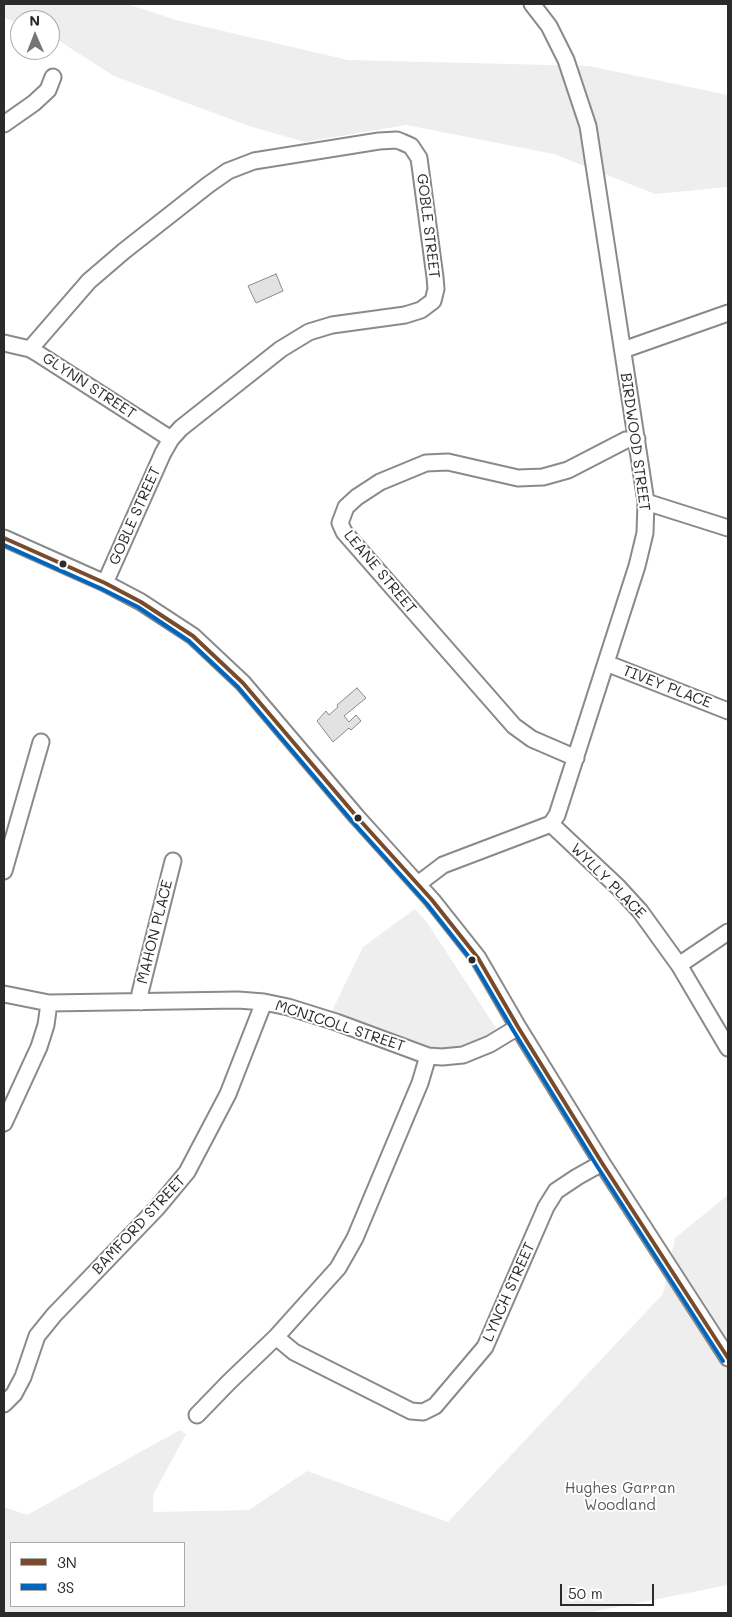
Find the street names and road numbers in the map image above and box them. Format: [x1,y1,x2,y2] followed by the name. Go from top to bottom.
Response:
[413,173,443,279] street label: GOBLE STREET
[39,349,139,423] street label: GLYNN STREET
[616,372,654,512] street label: BIRDWOOD STREET
[105,464,165,568] street label: GOBLE STREET
[340,527,420,617] street label: LEANE STREET
[620,662,714,712] street label: TIVEY PLACE
[567,840,649,922] street label: WYLLY PLACE
[133,878,177,986] street label: MAHON PLACE
[273,997,407,1055] street label: MCNICOLL STREET
[89,1172,189,1278] street label: BAMFORD STREET
[479,1239,539,1345] street label: LYNCH STREET

